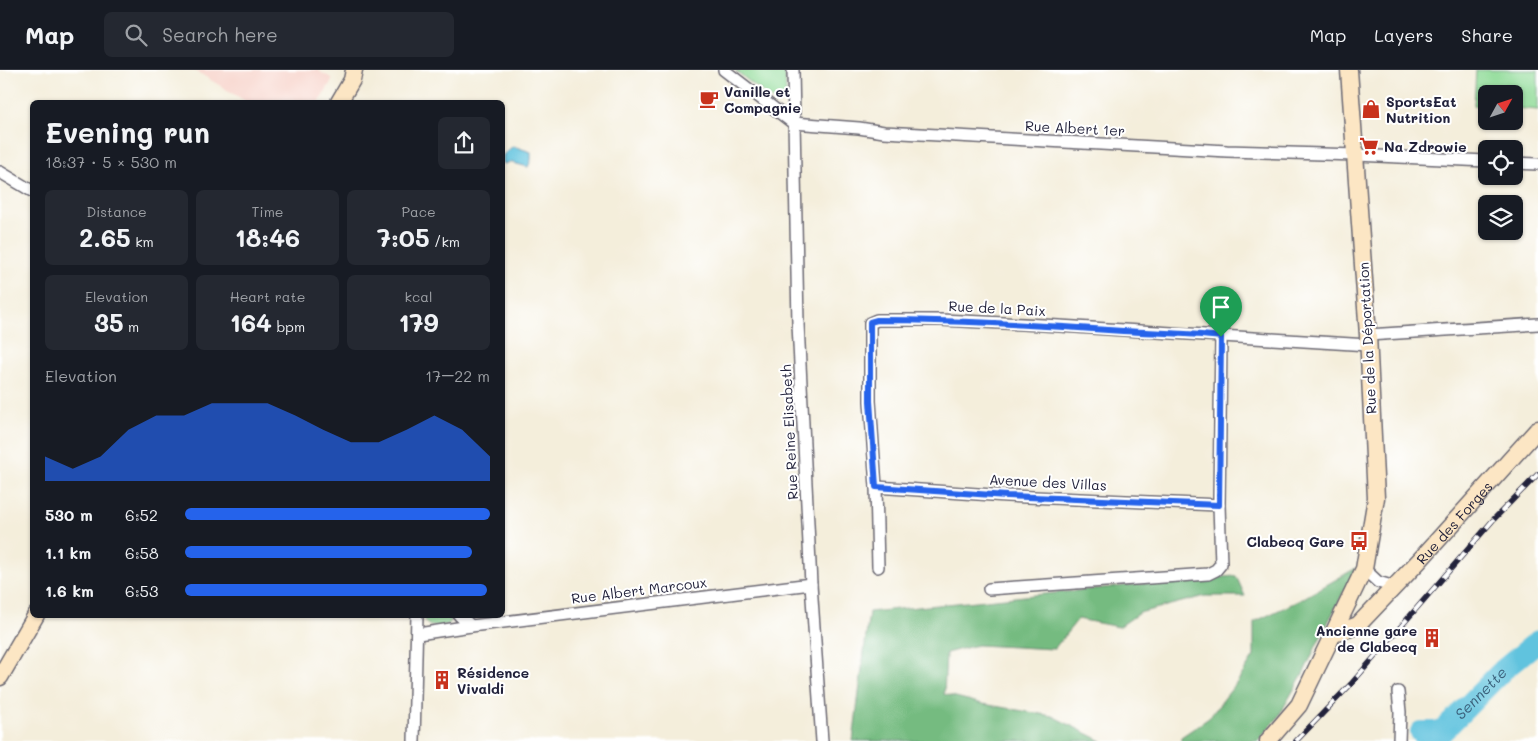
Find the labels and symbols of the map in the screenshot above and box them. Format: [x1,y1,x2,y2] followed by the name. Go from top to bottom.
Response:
[724,82,801,117] place label: Vanille et Compagnie
[1478,85,1522,130] north arrow
[698,88,720,110] cafe icon: Vanille et Compagnie
[1386,92,1456,127] place label: SportsEat Nutrition
[1360,98,1382,120] shop icon: SportsEat Nutrition
[1024,116,1126,140] street label: Rue Albert 1er
[1358,135,1380,157] supermarket icon: Na Zdrowie
[1384,137,1467,156] place label: Na Zdrowie
[1354,262,1380,414] street label: Rue de la Déportation
[1200,286,1242,337] pin
[948,296,1046,320] street label: Rue de la Paix
[776,364,802,500] street label: Rue Reine Elisabeth
[989,469,1107,495] street label: Avenue des Villas
[1411,477,1496,568] street label: Rue des Forges
[1348,530,1370,552] bus stop icon: Clabecq Gare
[1247,532,1344,551] place label: Clabecq Gare
[570,572,708,608] street label: Rue Albert Marcoux
[1316,621,1417,656] place label: Ancienne gare de Clabecq
[1421,627,1443,649] building icon: Ancienne gare de Clabecq
[1450,662,1511,723] water label: Sennette
[457,663,529,698] place label: Résidence Vivaldi
[431,669,453,691] building icon: Résidence Vivaldi

